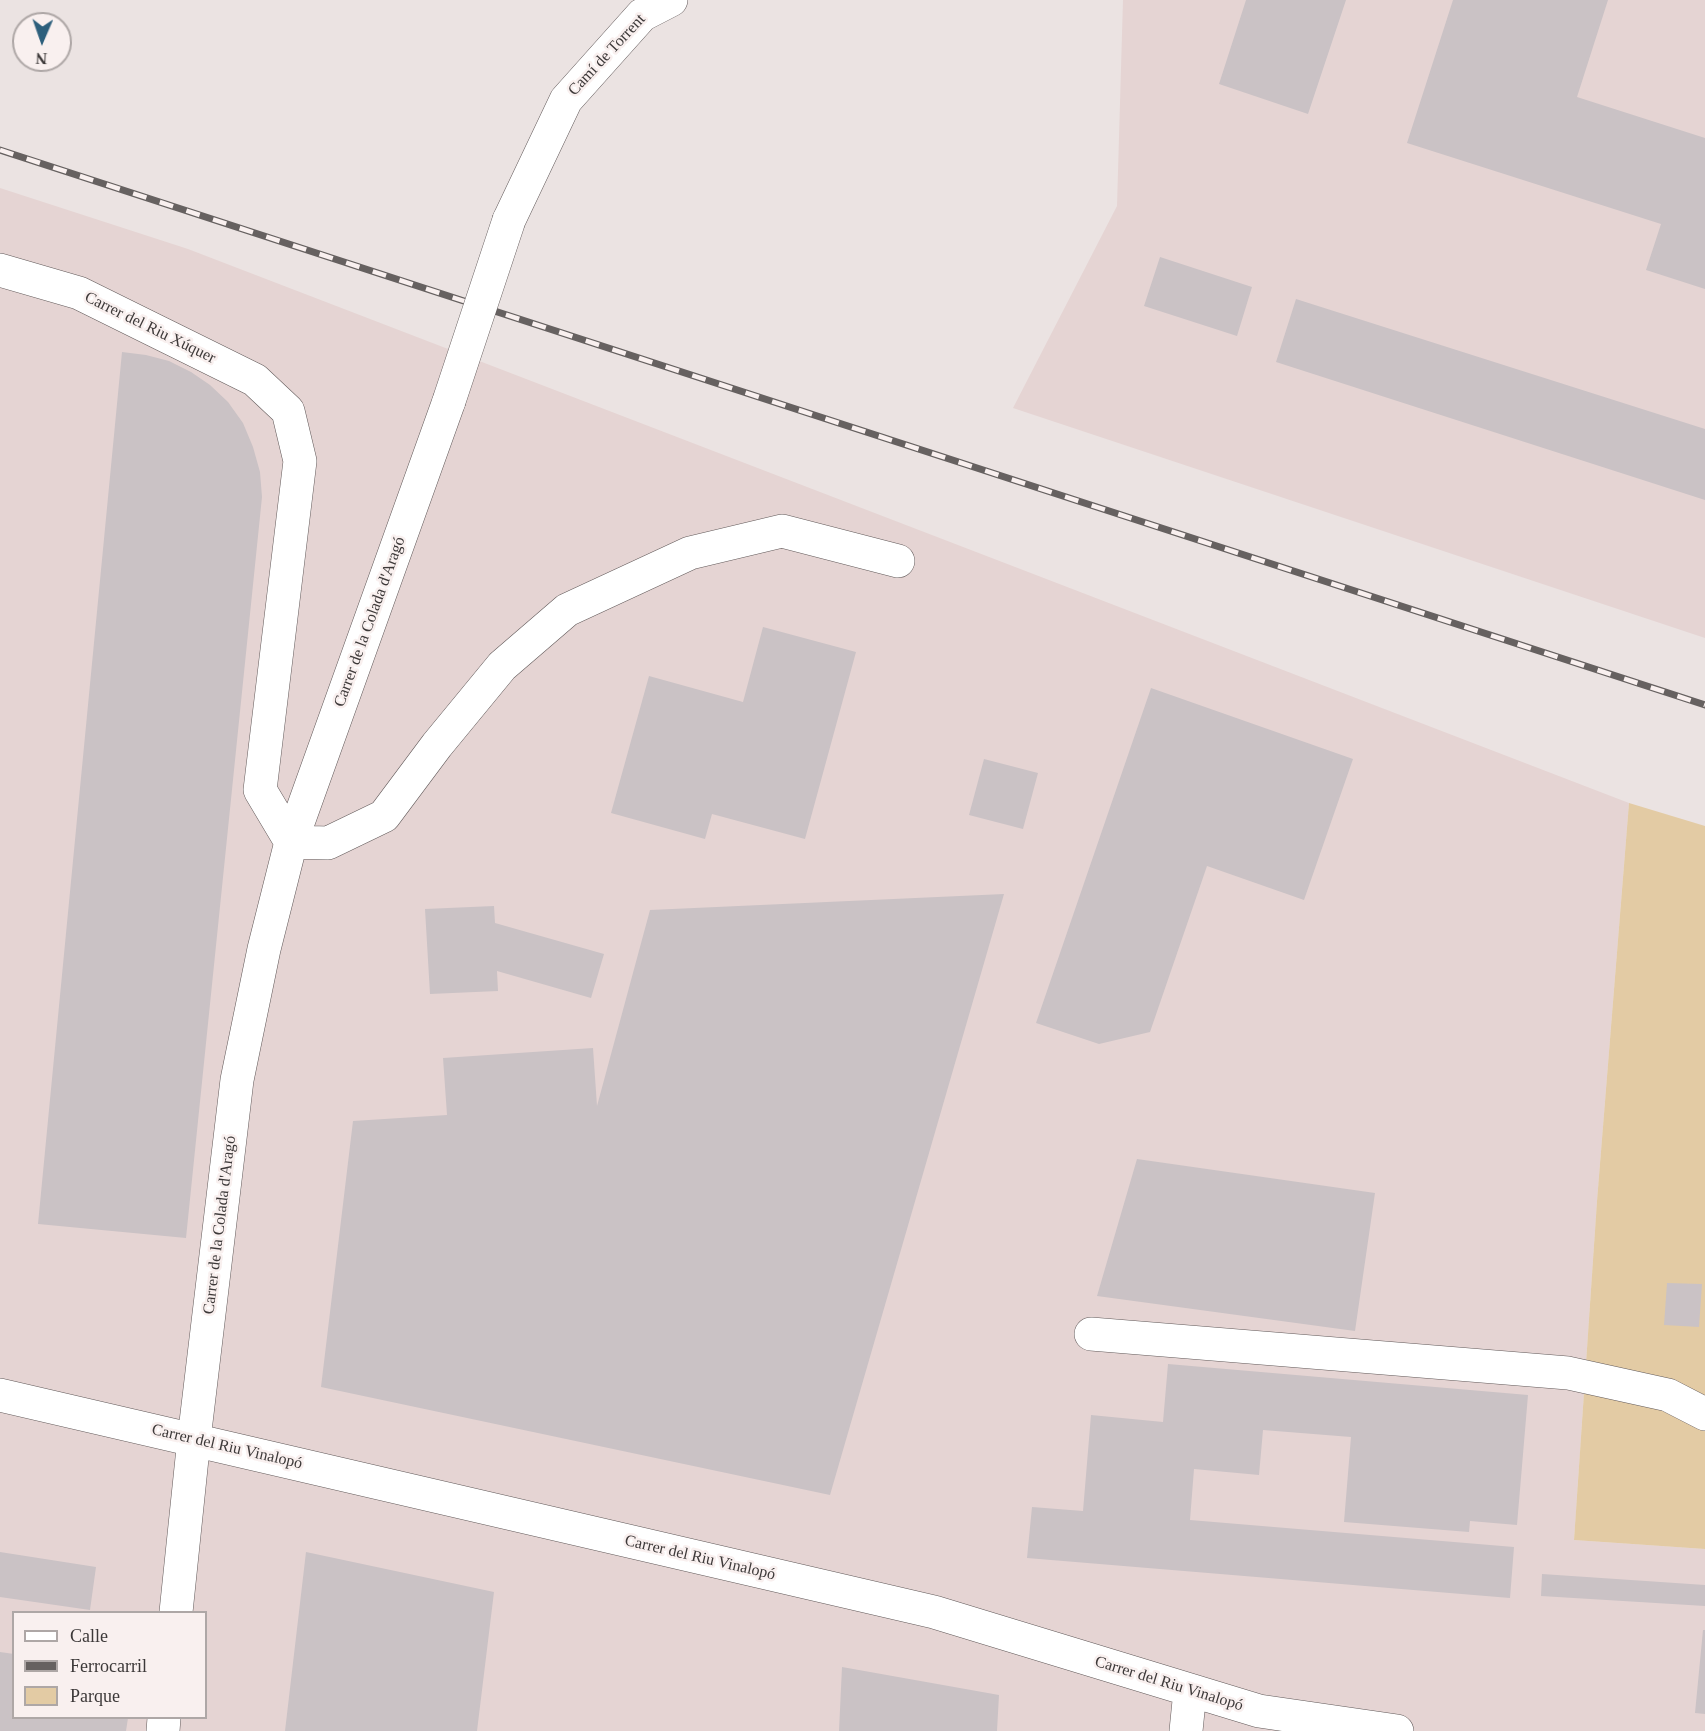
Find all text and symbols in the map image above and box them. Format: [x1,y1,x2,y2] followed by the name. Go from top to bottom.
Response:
[564,10,650,100] street label: Camí de Torrent
[12,12,72,72] north arrow
[35,50,47,67] text: N
[81,288,219,368] street label: Carrer del Riu Xúquer
[330,534,410,710] street label: Carrer de la Colada d'Aragó
[200,1135,240,1315] street label: Carrer de la Colada d'Aragó
[150,1420,304,1474] street label: Carrer del Riu Vinalopó
[623,1531,777,1585] street label: Carrer del Riu Vinalopó
[12,1611,207,1719] legend
[70,1626,108,1646] text: Calle
[1093,1652,1245,1716] street label: Carrer del Riu Vinalopó
[70,1656,147,1676] text: Ferrocarril
[70,1686,120,1706] text: Parque

